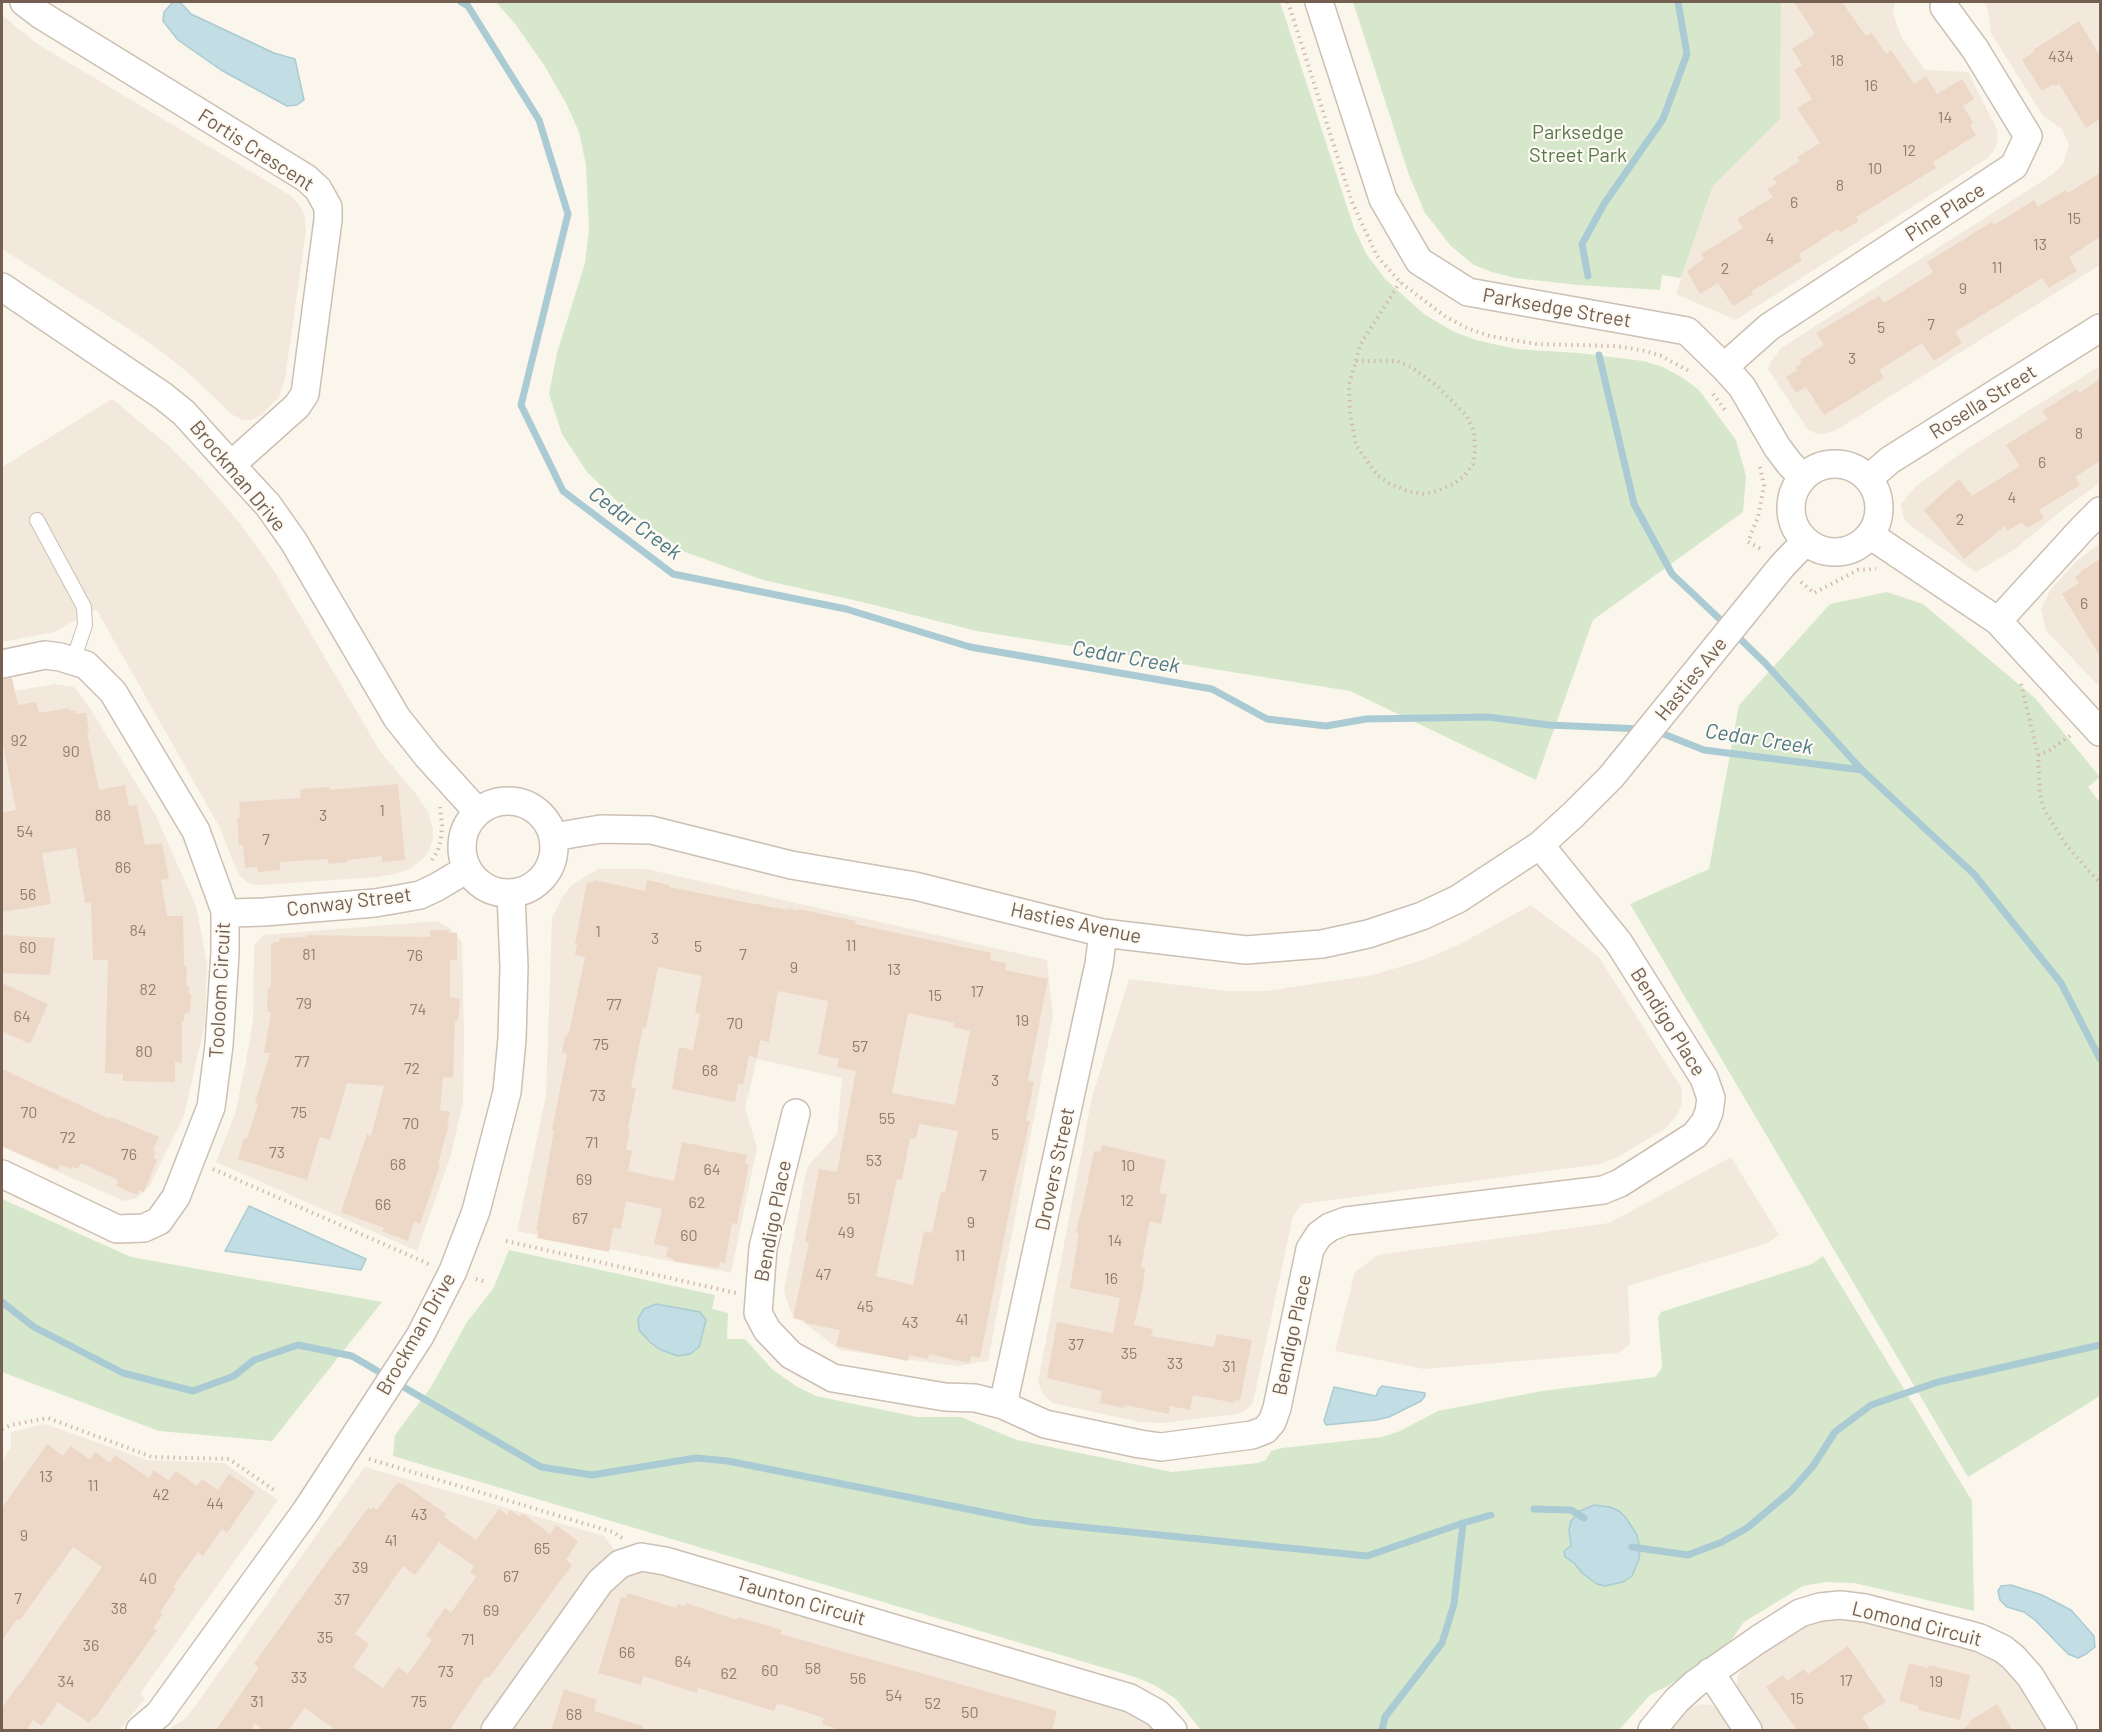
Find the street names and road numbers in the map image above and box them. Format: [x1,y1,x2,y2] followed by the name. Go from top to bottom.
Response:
[193,104,319,196] street label: Fortis Crescent
[1901,177,1989,247] street label: Pine Place
[1481,283,1633,333] street label: Parksedge Street
[1925,360,2041,444] street label: Rosella Street
[185,416,291,536] street label: Brockman Drive
[1650,632,1732,726] street label: Hasties Ave
[285,882,413,922] street label: Conway Street
[1008,897,1144,949] street label: Hasties Avenue
[204,921,236,1059] street label: Tooloom Circuit
[1625,963,1711,1081] street label: Bendigo Place
[1030,1105,1080,1233] street label: Drovers Street
[749,1158,797,1284] street label: Bendigo Place
[371,1269,461,1399] street label: Brockman Drive
[1267,1272,1317,1398] street label: Bendigo Place
[734,1571,868,1631] street label: Taunton Circuit
[1850,1596,1984,1652] street label: Lomond Circuit

